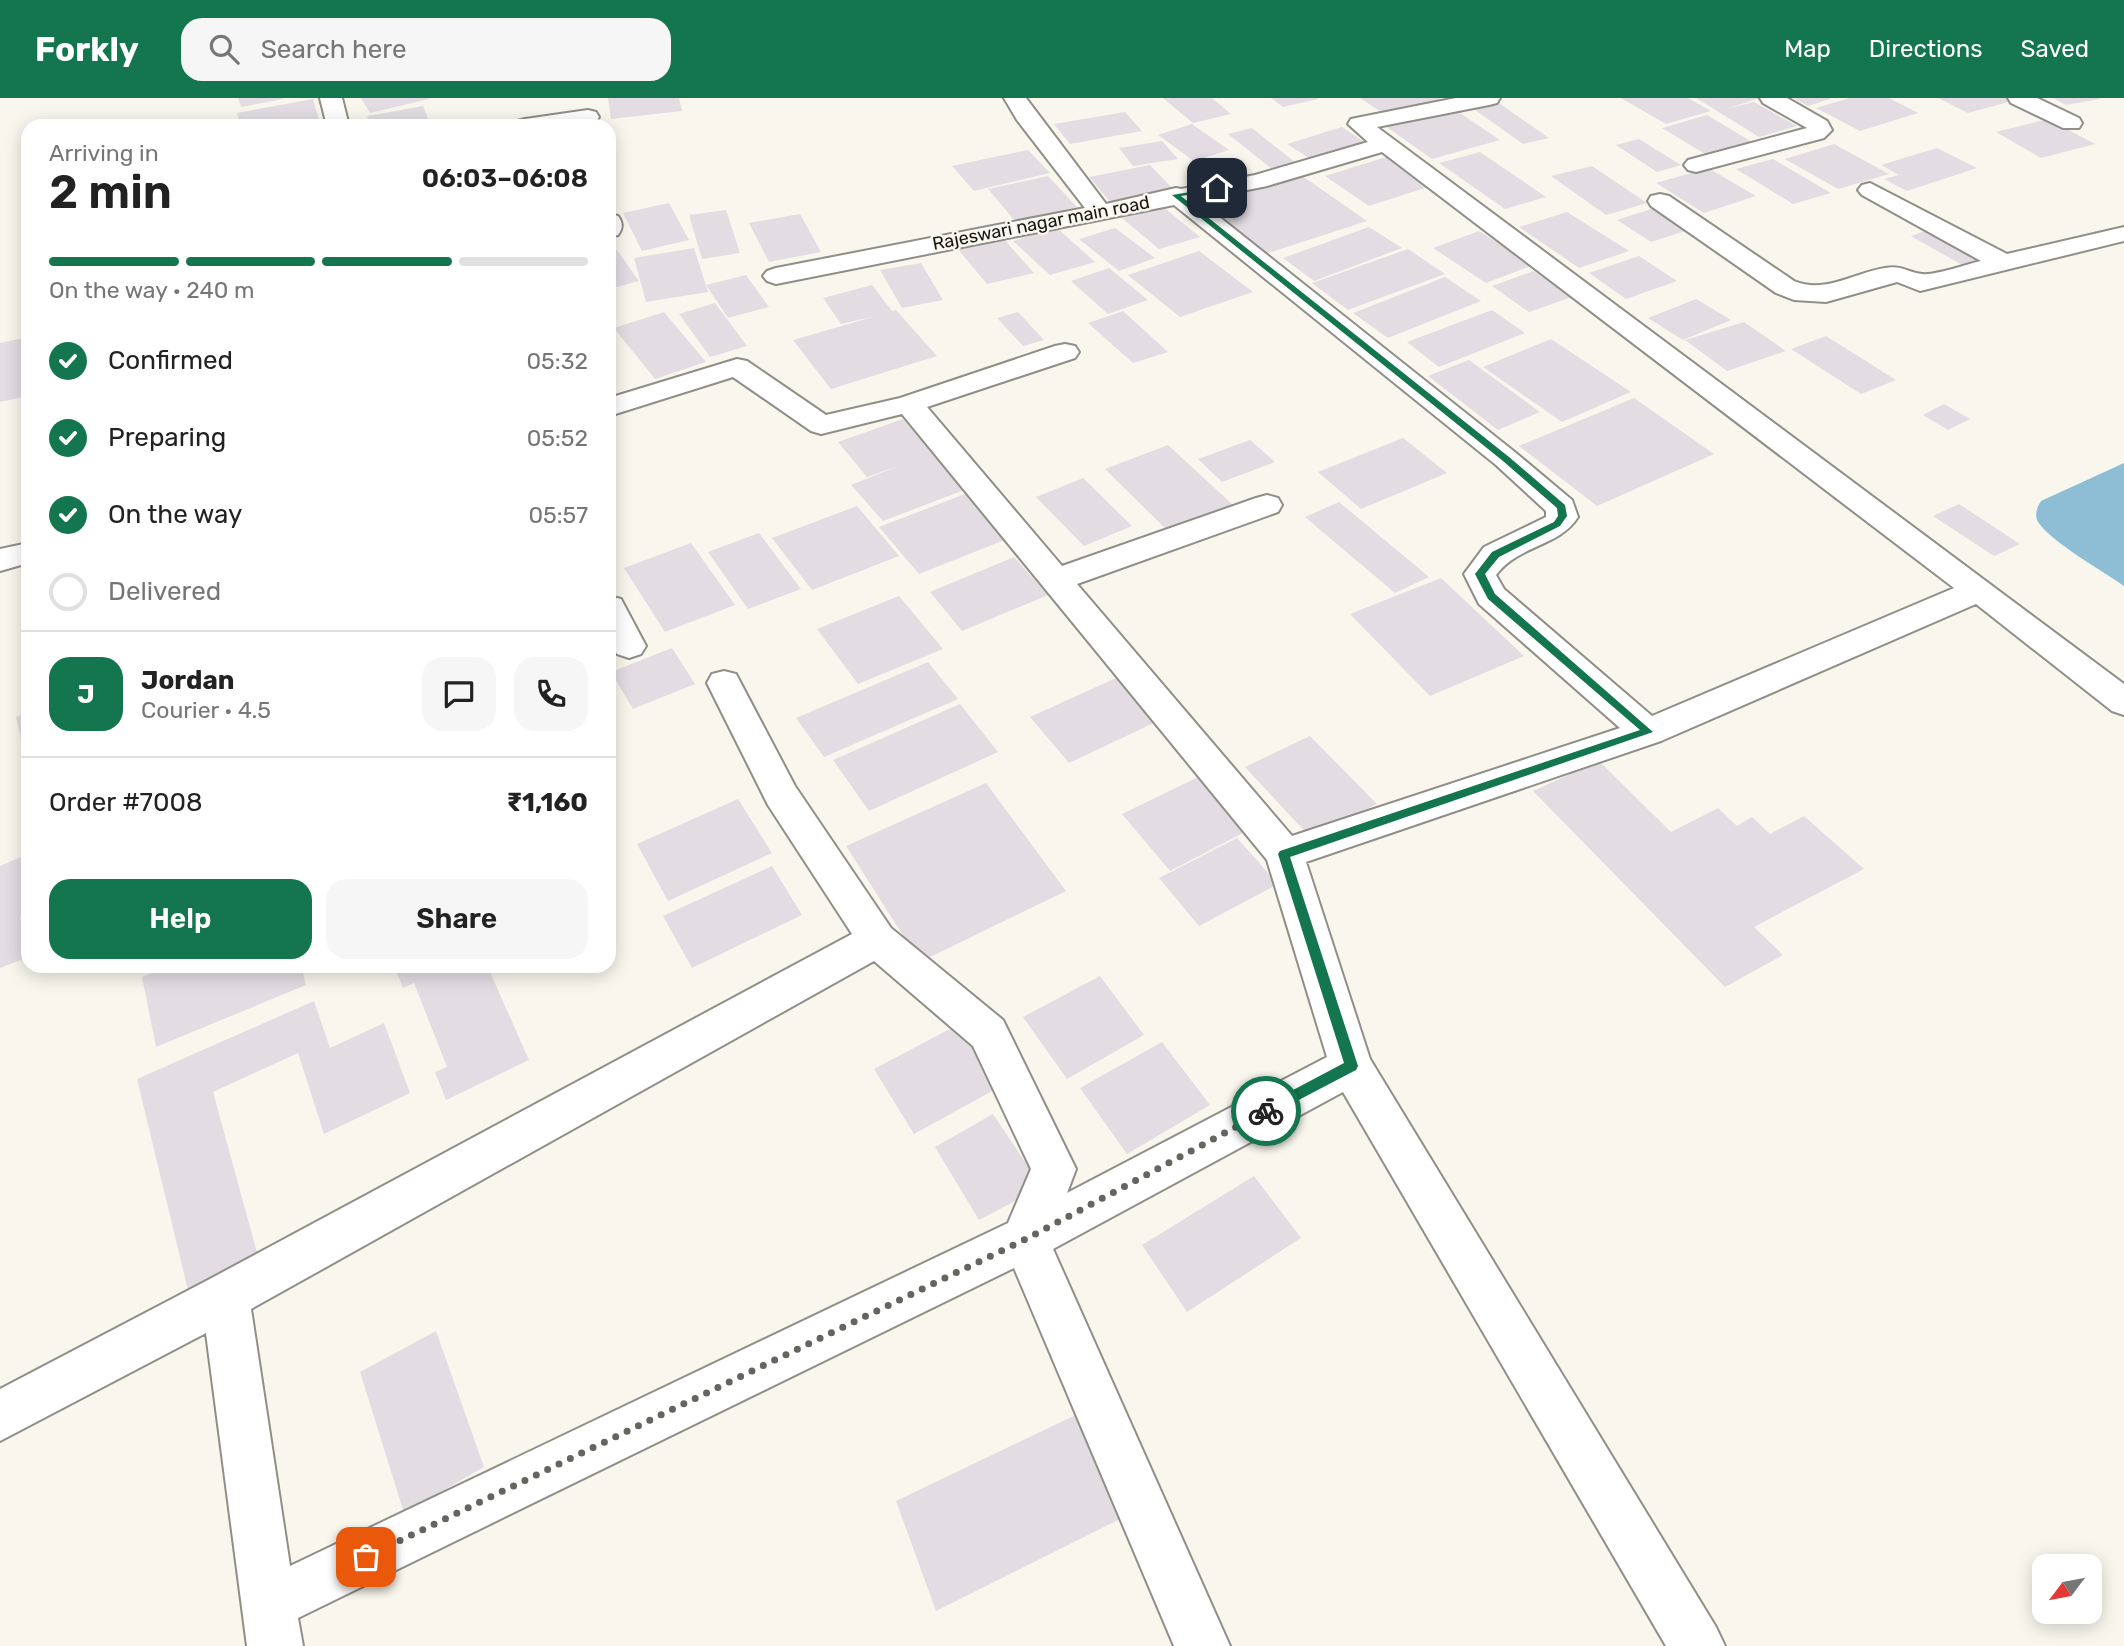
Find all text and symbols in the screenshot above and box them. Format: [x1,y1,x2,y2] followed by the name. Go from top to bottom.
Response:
[181,18,671,81] search box
[35,30,139,69] text: Forkly
[205,30,243,68] icon: search
[261,34,407,65] text: Search here
[1784,35,1831,63] text: Map
[1869,35,1982,63] text: Directions
[2020,35,2089,63] text: Saved
[49,139,159,167] text: Arriving in
[1187,158,1247,218] pin
[422,163,588,194] text: 06:03–06:08
[49,165,172,220] text: 2 min
[1198,169,1236,207] icon: home
[931,191,1151,255] street label: Rajeswari nagar main road
[49,276,254,304] text: On the way · 240 m
[49,342,87,380] icon: check
[108,345,233,376] text: Confirmed
[527,347,588,375] text: 05:32
[49,419,87,457] icon: check
[108,422,226,453] text: Preparing
[527,424,588,452] text: 05:52
[49,496,87,534] icon: check
[108,499,242,530] text: On the way
[528,501,588,529] text: 05:57
[108,576,221,607] text: Delivered
[422,657,496,731] button: chat
[514,657,588,731] button: phone
[141,665,234,696] text: Jordan
[77,679,95,710] text: J
[141,696,271,724] text: Courier · 4.5
[49,787,203,818] text: Order #7008
[506,787,588,818] text: ₹1,160
[49,879,312,959] button: Help
[326,879,588,959] button: Share
[1231,1076,1301,1146] courier
[1247,1092,1285,1130] icon: bike
[336,1527,396,1587] pin
[347,1538,385,1576] icon: bag
[2032,1554,2102,1624] north arrow
[2032,1554,2102,1624] map controls

